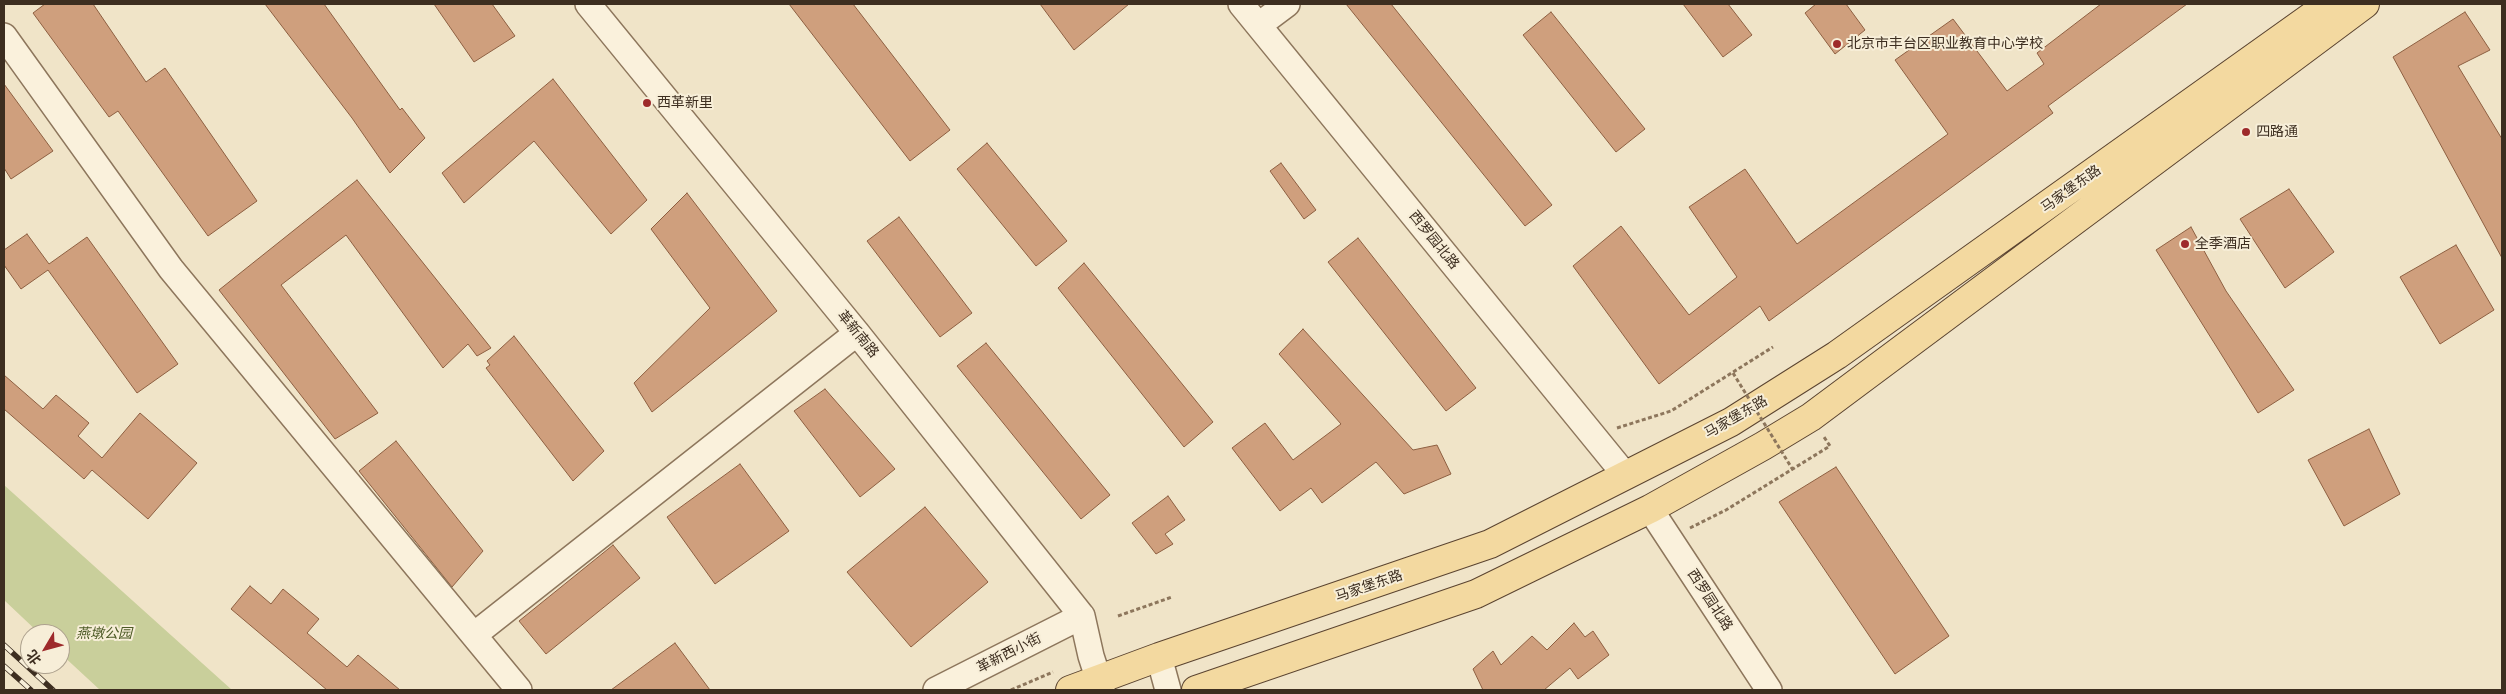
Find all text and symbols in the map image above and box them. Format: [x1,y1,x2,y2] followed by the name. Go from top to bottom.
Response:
[1847,36,2043,52] place label: 北京市丰台区职业教育中心学校
[1831,38,1843,50] marker: 北京市丰台区职业教育中心学校
[657,95,713,111] place label: 西革新里
[641,97,653,109] marker: 西革新里
[2256,124,2298,140] place label: 四路通
[2240,126,2252,138] marker: 四路通
[2038,162,2104,216] street label: 马家堡东路
[1405,208,1463,272] street label: 西罗园北路
[2195,236,2251,252] place label: 全季酒店
[2179,238,2191,250] marker: 全季酒店
[834,307,882,361] street label: 革新南路
[1701,392,1771,442] street label: 马家堡东路
[1684,566,1736,634] street label: 西罗园北路
[1333,567,1405,605] street label: 马家堡东路
[20,624,70,674] north arrow
[76,626,132,642] park label: 燕墩公园
[974,630,1044,676] street label: 革新西小街
[23,647,44,668] text: 北

